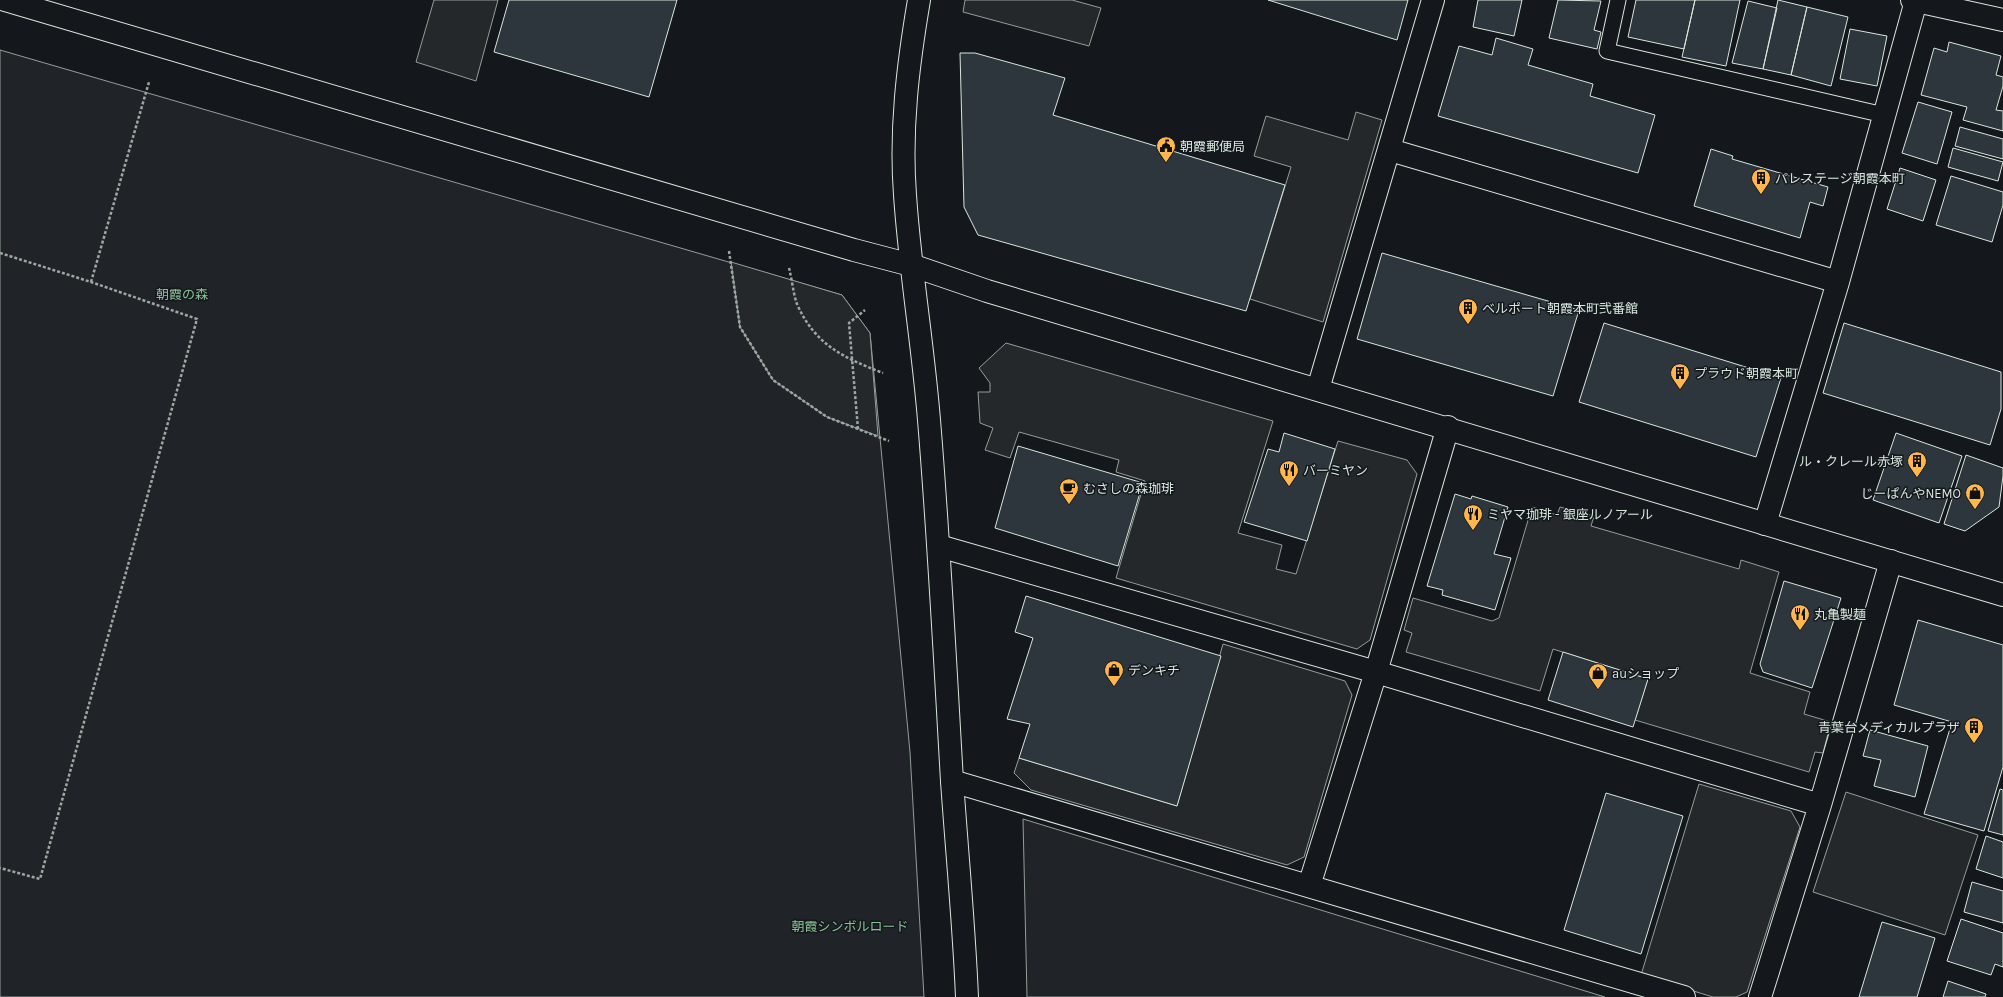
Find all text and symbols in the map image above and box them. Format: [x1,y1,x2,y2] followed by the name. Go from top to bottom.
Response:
[1155,135,1177,163] public building icon: 朝霞郵便局
[1180,139,1245,154] place label: 朝霞郵便局
[1750,167,1772,195] building icon: パレステージ朝霞本町
[1775,171,1905,186] place label: パレステージ朝霞本町
[156,287,208,302] park label: 朝霞の森
[1457,297,1479,325] building icon: ベルポート朝霞本町弐番館
[1482,301,1638,316] place label: ベルポート朝霞本町弐番館
[1669,362,1691,390] building icon: プラウド朝霞本町
[1694,366,1798,381] place label: プラウド朝霞本町
[1906,450,1928,478] building icon: ル・クレール赤塚
[1799,454,1903,469] place label: ル・クレール赤塚
[1278,459,1300,487] restaurant icon: バーミヤン
[1303,463,1368,478] place label: バーミヤン
[1058,477,1080,505] cafe icon: むさしの森珈琲
[1083,481,1174,496] place label: むさしの森珈琲
[1964,482,1986,510] shop icon: じーぱんやNEMO
[1860,486,1961,501] place label: じーぱんやNEMO
[1462,503,1484,531] restaurant icon: ミヤマ珈琲 - 銀座ルノアール
[1487,507,1653,522] place label: ミヤマ珈琲 - 銀座ルノアール
[1789,603,1811,631] restaurant icon: 丸亀製麺
[1814,607,1866,622] place label: 丸亀製麺
[1103,659,1125,687] shop icon: デンキチ
[1587,662,1609,690] shop icon: auショップ
[1128,663,1180,678] place label: デンキチ
[1612,666,1679,681] place label: auショップ
[1963,716,1985,744] building icon: 青葉台メディカルプラザ
[1818,720,1960,735] place label: 青葉台メディカルプラザ
[791,919,909,934] park label: 朝霞シンボルロード

